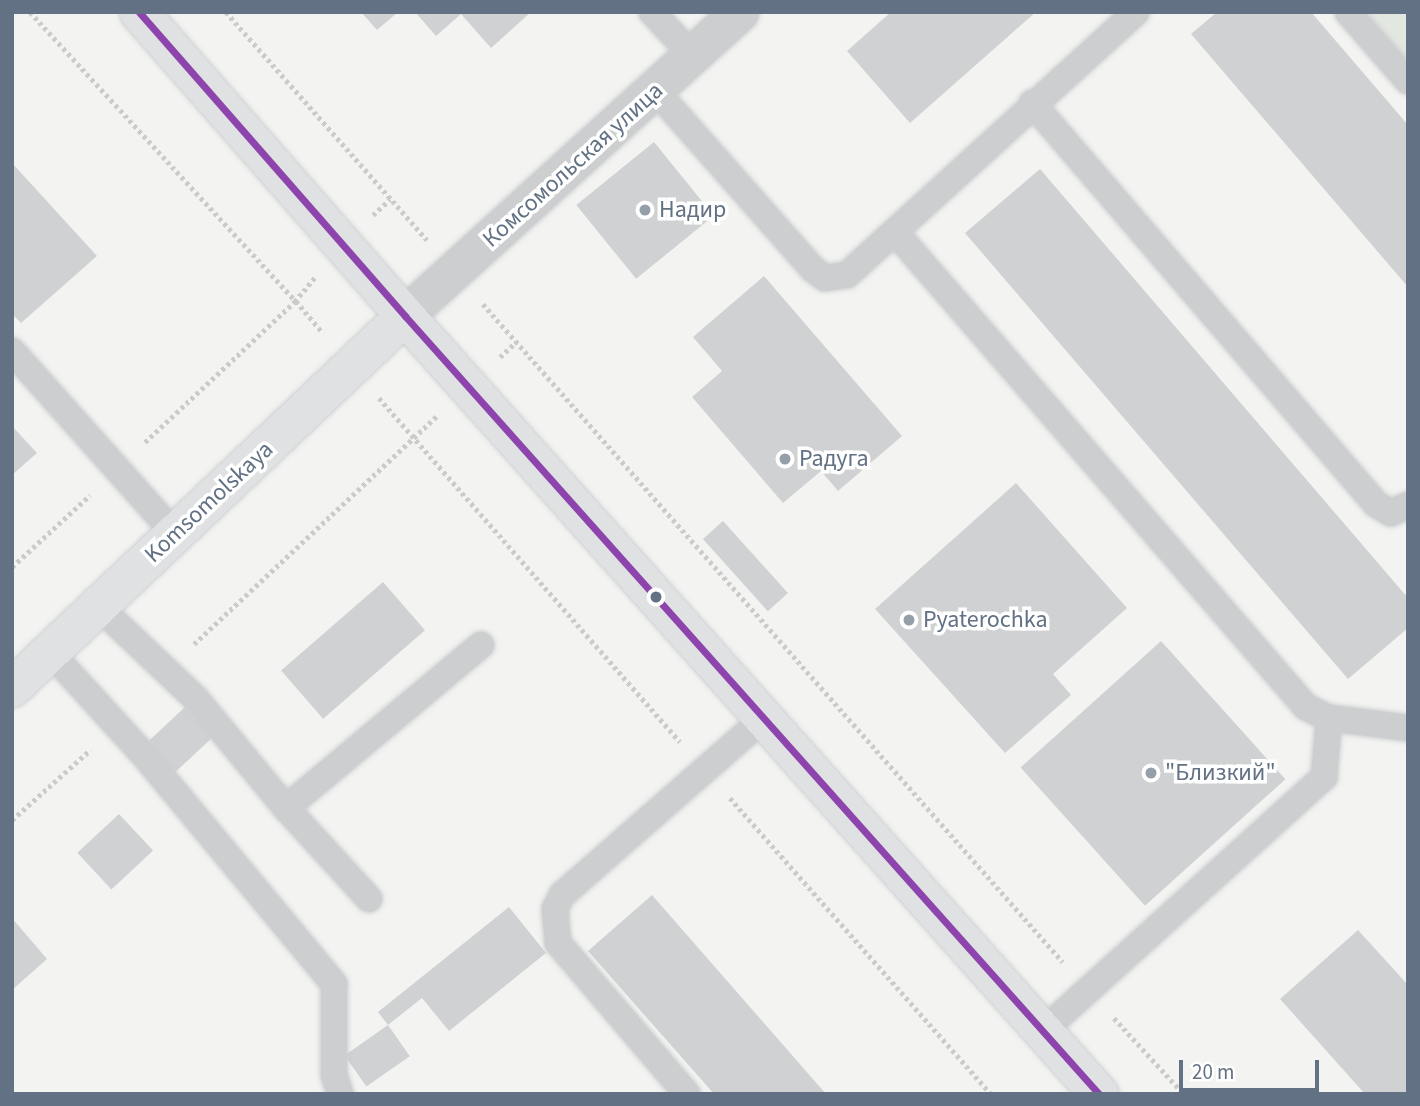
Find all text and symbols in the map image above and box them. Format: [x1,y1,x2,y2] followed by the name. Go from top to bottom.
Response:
[477,76,669,254] street label: Комсомольская улица
[659,196,726,224] place label: Надир
[637,202,653,218] marker: Надир
[139,435,279,569] street label: Komsomolskaya
[799,445,869,473] place label: Радуга
[777,451,793,467] marker: Радуга
[649,590,663,604] unlabelled marker
[923,606,1048,634] place label: Pyaterochka
[901,612,917,628] marker: Pyaterochka
[1165,759,1276,787] place label: "Близкий"
[1143,765,1159,781] marker: "Близкий"
[1182,1046,1322,1090] scale bar
[1192,1057,1234,1087] text: 20 m

